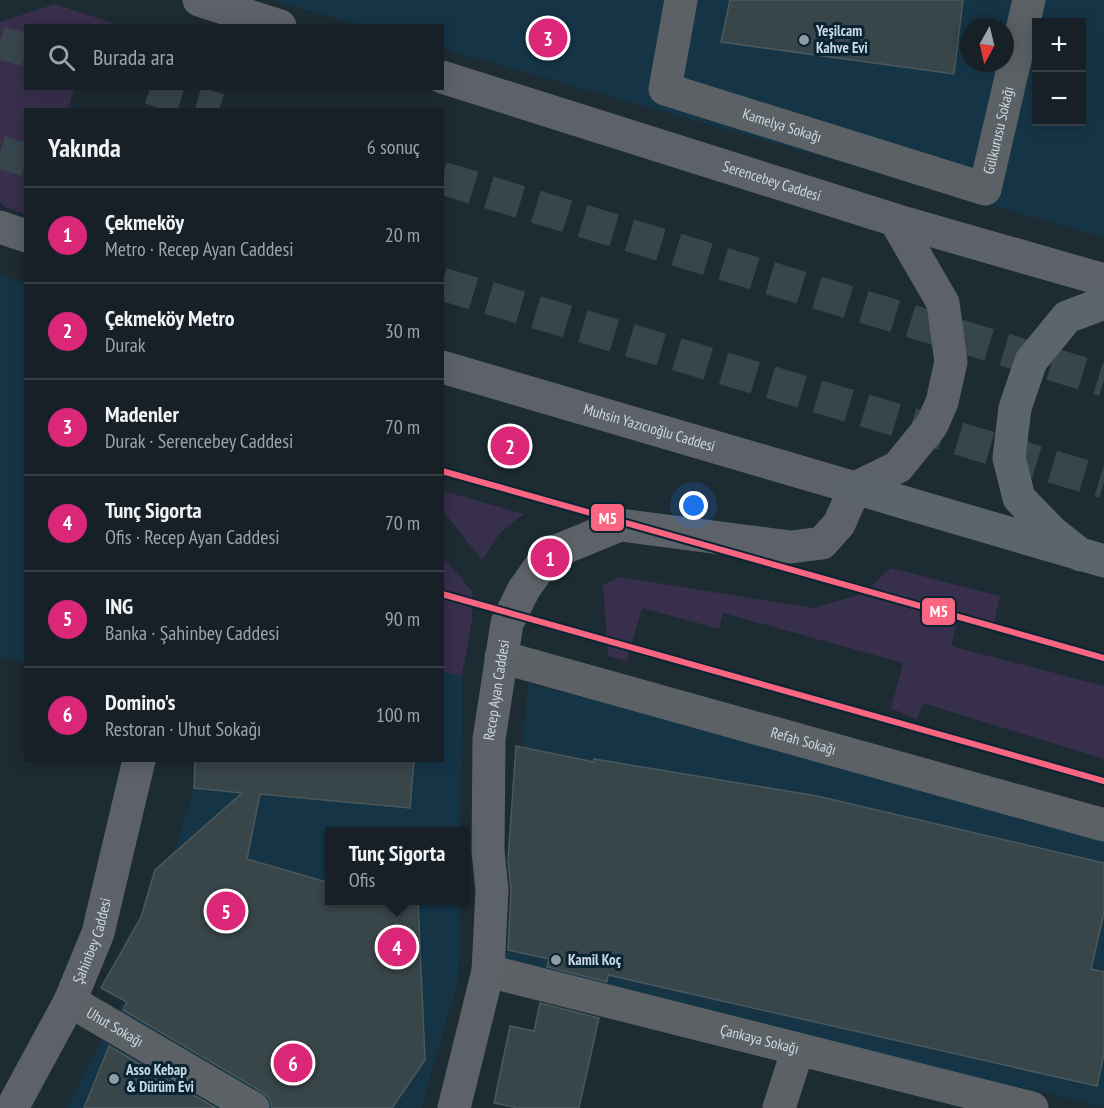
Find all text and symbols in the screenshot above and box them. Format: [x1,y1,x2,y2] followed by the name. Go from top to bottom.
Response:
[528,15,568,60] pin: 3
[960,18,1014,72] north arrow
[1032,18,1086,126] map controls
[1032,18,1086,72] button: +
[815,21,868,57] place label: Yeşilcam Kahve Evi
[24,24,444,90] search box
[797,33,811,47] marker: Yeşilcam Kahve Evi
[45,41,78,74] icon: search
[93,43,174,71] text: Burada ara
[1032,72,1086,126] button: −
[979,84,1018,176] street label: Gülkurusu Sokağı
[740,104,824,146] street label: Kamelya Sokağı
[48,131,121,164] text: Yakında
[367,134,420,160] text: 6 sonuç
[721,156,824,205] street label: Serencebey Caddesi
[105,208,184,236] text: Çekmeköy
[63,222,72,248] text: 1
[385,222,420,248] text: 20 m
[105,236,294,262] text: Metro · Recep Ayan Caddesi
[105,304,235,332] text: Çekmeköy Metro
[63,318,72,344] text: 2
[385,318,420,344] text: 30 m
[105,332,145,358] text: Durak
[581,399,717,456] street label: Muhsin Yazıcıoğlu Caddesi
[105,400,179,428] text: Madenler
[63,414,72,440] text: 3
[385,414,420,440] text: 70 m
[490,424,530,468] pin: 2
[105,428,293,454] text: Durak · Serencebey Caddesi
[679,491,708,520] your location
[105,496,202,524] text: Tunç Sigorta
[590,503,625,532] line badge: M5
[599,508,617,528] text: M5
[63,510,72,536] text: 4
[385,510,420,536] text: 70 m
[105,524,280,550] text: Ofis · Recep Ayan Caddesi
[530,536,570,580] pin: 1
[105,592,133,620] text: ING
[921,597,956,626] line badge: M5
[930,601,948,621] text: M5
[63,606,72,632] text: 5
[385,606,420,632] text: 90 m
[105,620,280,646] text: Banka · Şahinbey Caddesi
[479,638,513,742] street label: Recep Ayan Caddesi
[105,688,175,716] text: Domino's
[63,702,72,728] text: 6
[376,702,420,728] text: 100 m
[105,716,261,742] text: Restoran · Uhut Sokağı
[769,723,838,759] street label: Refah Sokağı
[325,827,469,905] popup
[349,839,445,867] text: Tunç Sigorta
[349,867,375,893] text: Ofis
[206,888,246,934] pin: 5
[68,896,115,987] street label: Şahinbey Caddesi
[378,924,416,970] pin: 4
[568,950,622,969] place label: Kamil Koç
[549,953,563,967] marker: Kamil Koç
[83,1003,147,1051] street label: Uhut Sokağı
[718,1020,801,1058] street label: Çankaya Sokağı
[274,1040,312,1086] pin: 6
[125,1060,194,1096] place label: Asso Kebap & Dürüm Evi
[107,1072,121,1086] marker: Asso Kebap & Dürüm Evi

